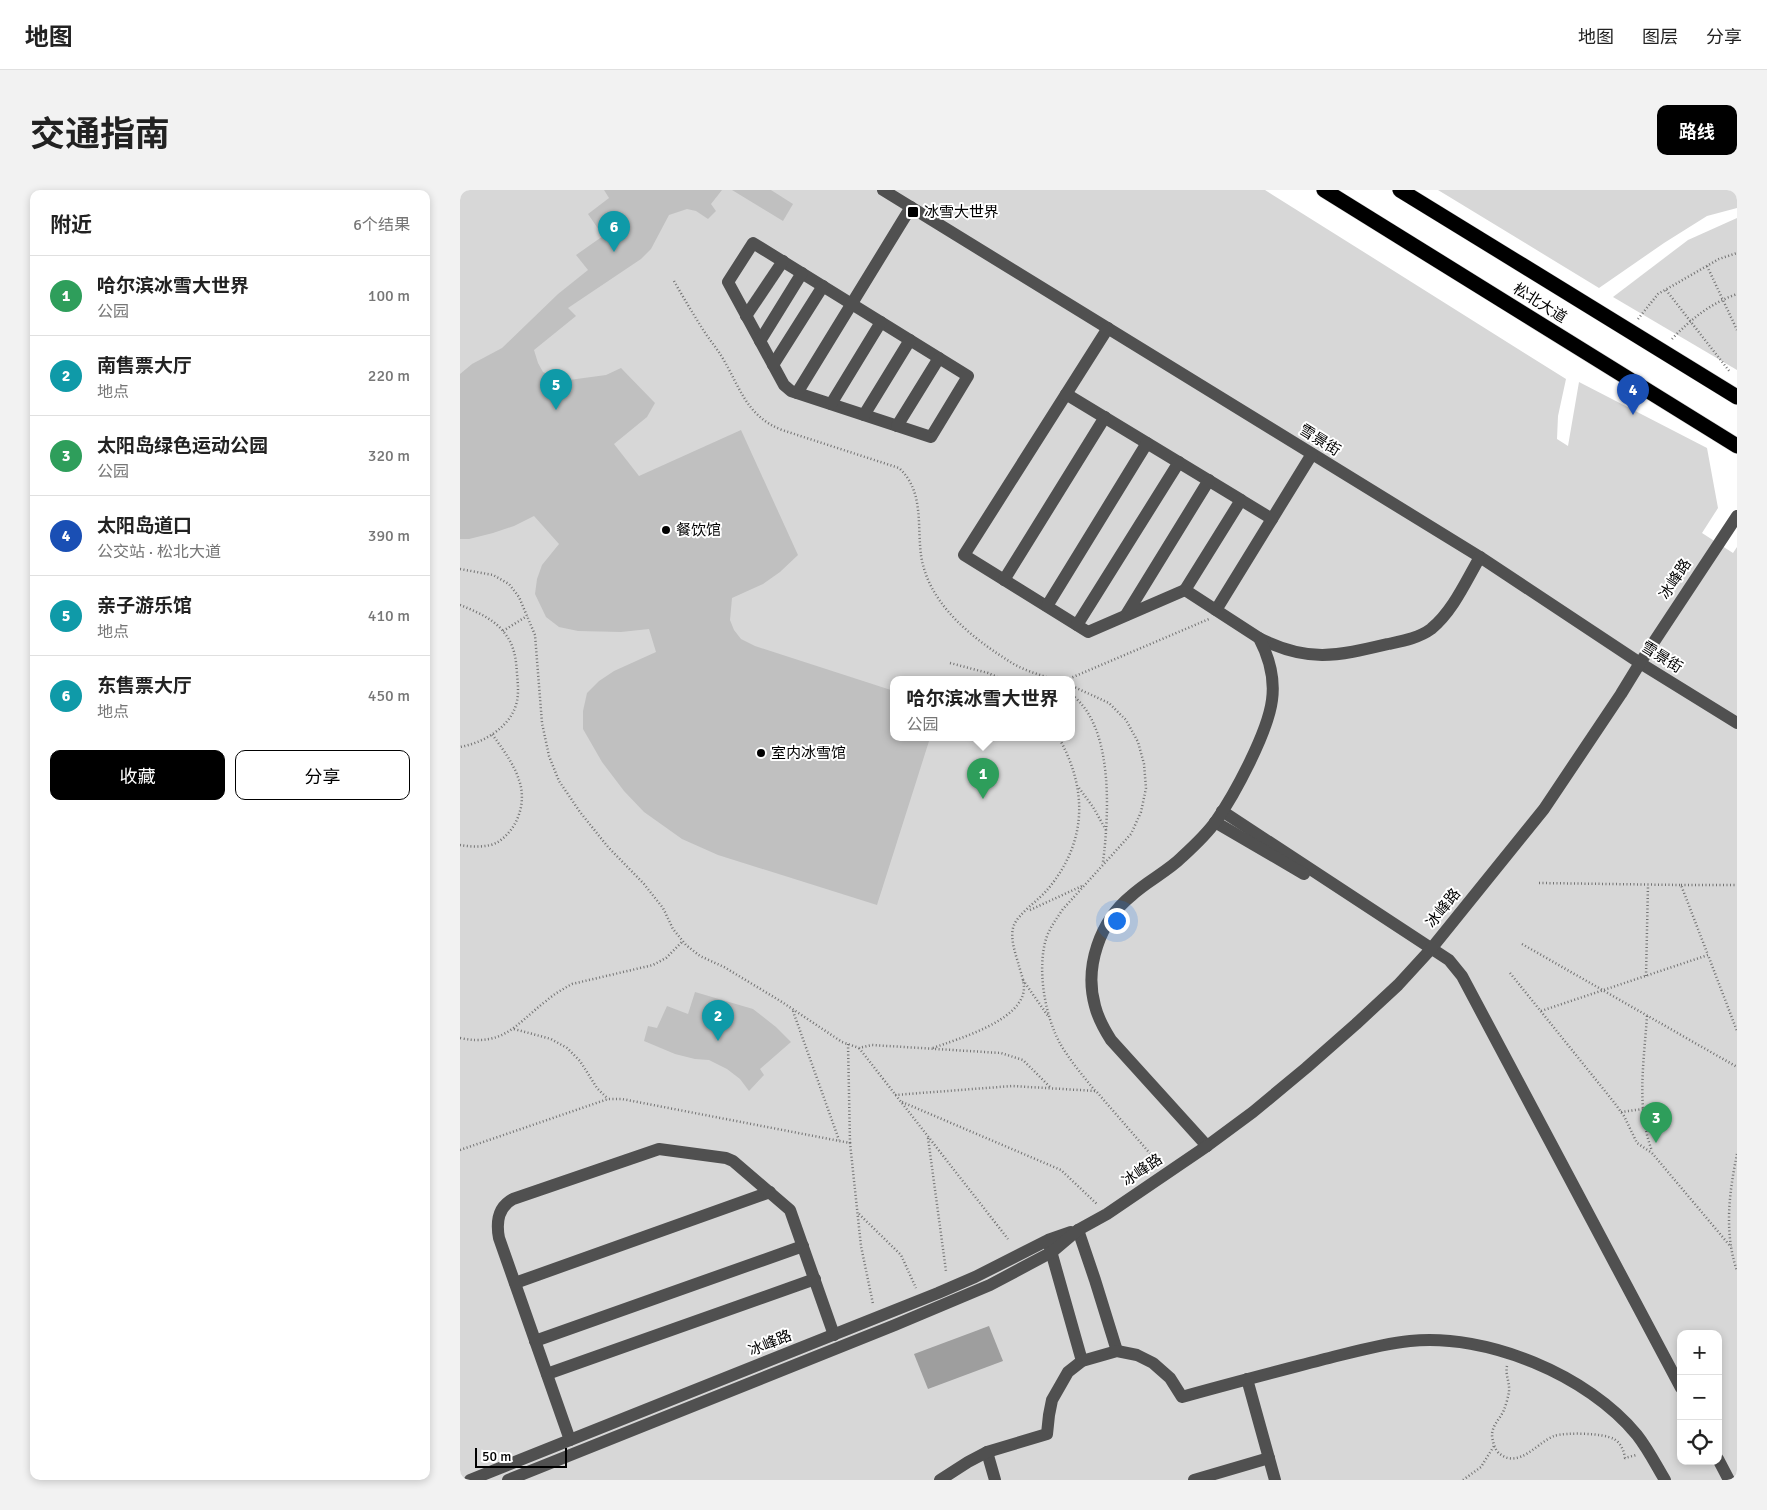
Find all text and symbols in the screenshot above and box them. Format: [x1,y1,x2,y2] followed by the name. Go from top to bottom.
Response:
[25,22,73,52] text: 地图
[1578,26,1614,48] text: 地图
[1642,26,1678,48] text: 图层
[1706,26,1742,48] text: 分享
[1657,105,1737,155] button: 路线
[30,113,170,156] text: 交通指南
[924,203,999,221] place label: 冰雪大世界
[906,205,920,219] marker: 冰雪大世界
[598,211,630,252] pin: 6
[50,212,92,238] text: 附近
[353,215,410,235] text: 6个结果
[97,274,249,298] text: 哈尔滨冰雪大世界
[1510,279,1570,327] street label: 松北大道
[62,286,70,306] text: 1
[368,286,410,306] text: 100 m
[97,302,129,322] text: 公园
[97,354,192,378] text: 南售票大厅
[62,366,70,386] text: 2
[368,366,410,386] text: 220 m
[540,369,572,410] pin: 5
[1617,374,1649,415] pin: 4
[97,382,129,402] text: 地点
[1296,420,1344,460] street label: 雪景街
[97,434,268,458] text: 太阳岛绿色运动公园
[62,446,70,466] text: 3
[368,446,410,466] text: 320 m
[97,462,129,482] text: 公园
[97,514,192,538] text: 太阳岛道口
[676,521,721,539] place label: 餐饮馆
[660,524,672,536] marker: 餐饮馆
[62,526,70,546] text: 4
[368,526,410,546] text: 390 m
[97,542,221,562] text: 公交站 · 松北大道
[1655,555,1695,603] street label: 冰峰路
[97,594,192,618] text: 亲子游乐馆
[62,606,70,626] text: 5
[368,606,410,626] text: 410 m
[97,622,129,642] text: 地点
[1638,637,1686,677] street label: 雪景街
[97,674,192,698] text: 东售票大厅
[890,676,1075,741] popup
[62,686,70,706] text: 6
[368,686,410,706] text: 450 m
[906,687,1059,711] text: 哈尔滨冰雪大世界
[97,702,129,722] text: 地点
[906,715,939,735] text: 公园
[771,744,846,762] place label: 室内冰雪馆
[755,747,767,759] marker: 室内冰雪馆
[50,750,225,800] button: 收藏
[235,750,410,800] button: 分享
[967,758,999,799] pin: 1
[1422,885,1464,931] street label: 冰峰路
[1104,908,1130,934] your location
[702,1000,734,1041] pin: 2
[1640,1102,1672,1143] pin: 3
[1118,1150,1166,1190] street label: 冰峰路
[746,1326,794,1360] street label: 冰峰路
[1677,1330,1722,1465] map controls
[1677,1330,1722,1375] button: +
[1677,1375,1722,1420] button: −
[1677,1420,1722,1465] button: locate
[475,1445,568,1468] scale bar
[482,1448,511,1465] text: 50 m

